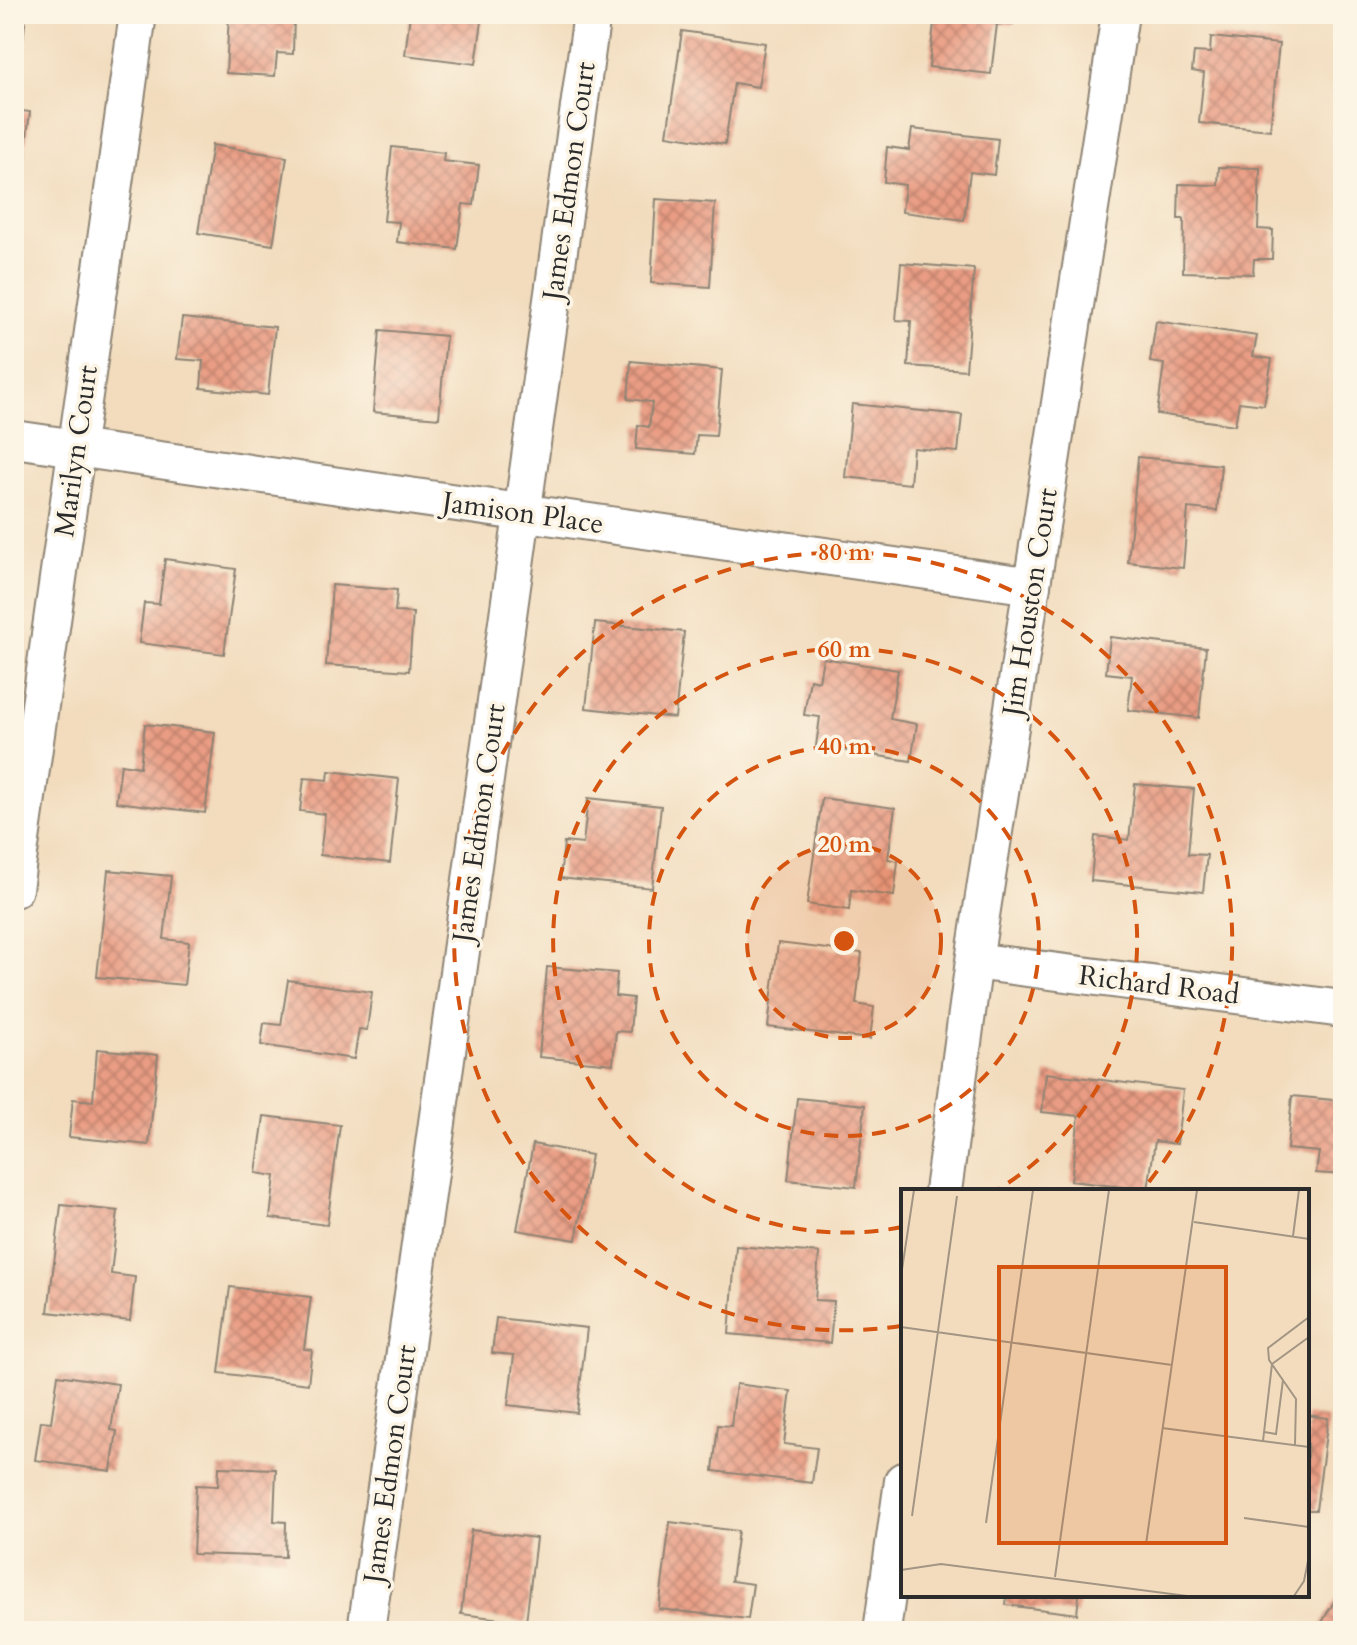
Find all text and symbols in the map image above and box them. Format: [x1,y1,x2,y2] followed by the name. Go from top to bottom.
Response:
[533,59,605,307] street label: James Edmon Court
[45,363,107,539] street label: Marilyn Court
[436,482,606,543] street label: Jamison Place
[993,485,1067,723] street label: Jim Houston Court
[817,536,871,569] text: 80 m
[817,633,871,666] text: 60 m
[443,701,515,949] street label: James Edmon Court
[817,730,871,763] text: 40 m
[817,828,871,861] text: 20 m
[830,927,858,955] centre of rings
[1076,956,1242,1014] street label: Richard Road
[901,1189,1309,1597] inset map
[354,1342,426,1590] street label: James Edmon Court

